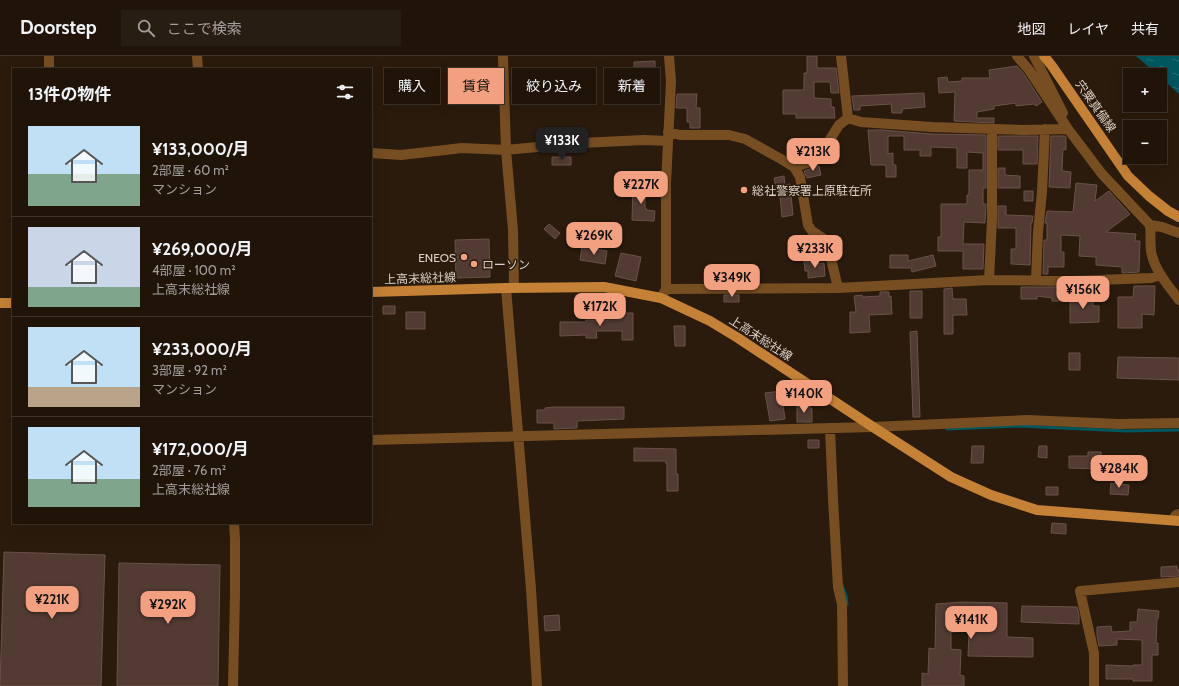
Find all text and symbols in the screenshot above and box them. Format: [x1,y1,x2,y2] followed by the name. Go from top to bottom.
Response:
[121,10,401,46] search box
[20,16,97,39] text: Doorstep
[135,17,157,39] icon: search
[167,20,242,38] text: ここで検索
[1017,20,1045,38] text: 地図
[1067,20,1109,38] text: レイヤ
[1131,20,1159,38] text: 共有
[384,68,440,104] chip: 購入
[448,68,504,104] chip: 賃貸
[512,68,596,104] chip: 絞り込み
[604,68,660,104] chip: 新着
[1123,68,1167,164] map controls
[1123,68,1167,112] button: +
[1073,77,1119,135] street label: 宍粟真備線
[334,81,356,103] icon: filters
[28,84,111,104] text: 13件の物件
[1123,120,1167,164] button: −
[534,127,590,161] pin: ¥133K
[545,132,579,148] text: ¥133K
[785,138,841,172] pin: ¥213K
[152,139,250,159] text: ¥133,000/月
[60,142,108,190] icon: home
[796,143,830,159] text: ¥213K
[152,162,229,178] text: 2部屋 · 60 m²
[613,171,669,205] pin: ¥227K
[623,176,659,192] text: ¥227K
[152,181,217,197] text: マンション
[752,183,872,198] place label: 総社警察署上原駐在所
[739,185,749,195] marker: 総社警察署上原駐在所
[566,222,622,256] pin: ¥269K
[575,227,613,243] text: ¥269K
[787,235,843,269] pin: ¥233K
[152,239,253,259] text: ¥269,000/月
[797,240,833,256] text: ¥233K
[60,243,108,291] icon: home
[418,250,456,265] place label: ENEOS
[459,252,469,262] marker: ENEOS
[482,257,530,272] place label: ローソン
[469,259,479,269] marker: ローソン
[152,262,236,278] text: 4部屋 · 100 m²
[704,264,760,298] pin: ¥349K
[384,269,456,287] street label: 上高末総社線
[713,269,751,285] text: ¥349K
[1055,276,1111,310] pin: ¥156K
[152,281,230,297] text: 上高末総社線
[1065,281,1101,297] text: ¥156K
[572,293,628,327] pin: ¥172K
[583,298,617,314] text: ¥172K
[727,312,795,364] street label: 上高末総社線
[152,339,252,359] text: ¥233,000/月
[60,343,108,391] icon: home
[152,362,227,378] text: 3部屋 · 92 m²
[776,380,832,414] pin: ¥140K
[152,381,217,397] text: マンション
[785,385,823,401] text: ¥140K
[152,439,249,459] text: ¥172,000/月
[60,443,108,491] icon: home
[1091,455,1147,489] pin: ¥284K
[1100,460,1138,476] text: ¥284K
[152,462,226,478] text: 2部屋 · 76 m²
[152,481,230,497] text: 上高末総社線
[24,586,80,620] pin: ¥221K
[35,591,69,607] text: ¥221K
[140,591,196,625] pin: ¥292K
[149,596,187,612] text: ¥292K
[943,606,999,640] pin: ¥141K
[954,611,988,627] text: ¥141K

